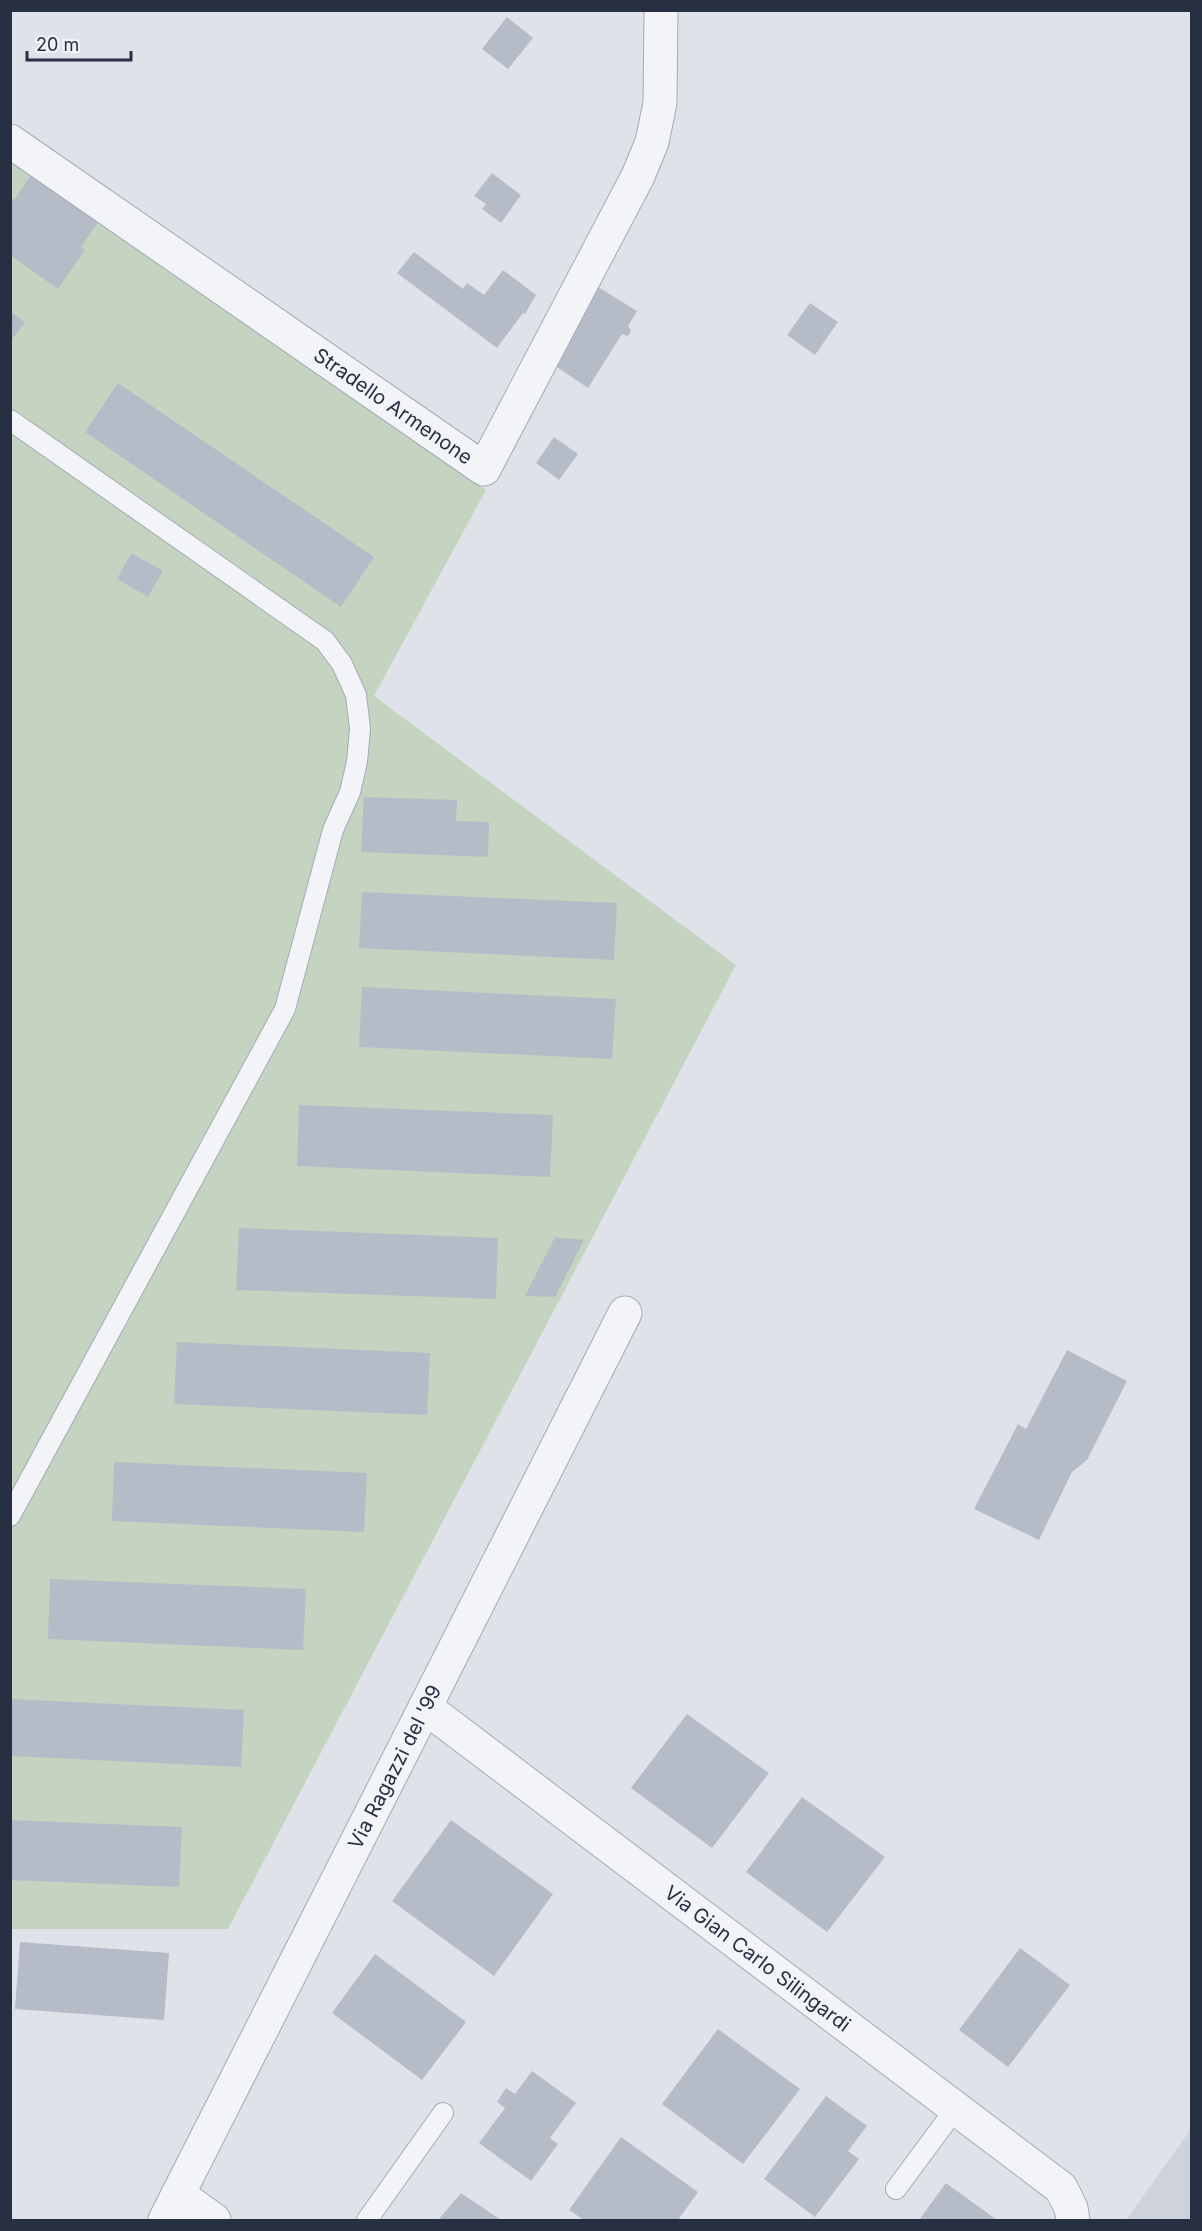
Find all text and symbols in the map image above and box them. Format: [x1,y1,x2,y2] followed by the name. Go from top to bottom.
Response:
[27,24,130,62] scale bar
[36,34,79,55] text: 20 m
[309,343,477,469] street label: Stradello Armenone
[343,1681,446,1853] street label: Via Ragazzi del '99
[660,1880,855,2037] street label: Via Gian Carlo Silingardi

